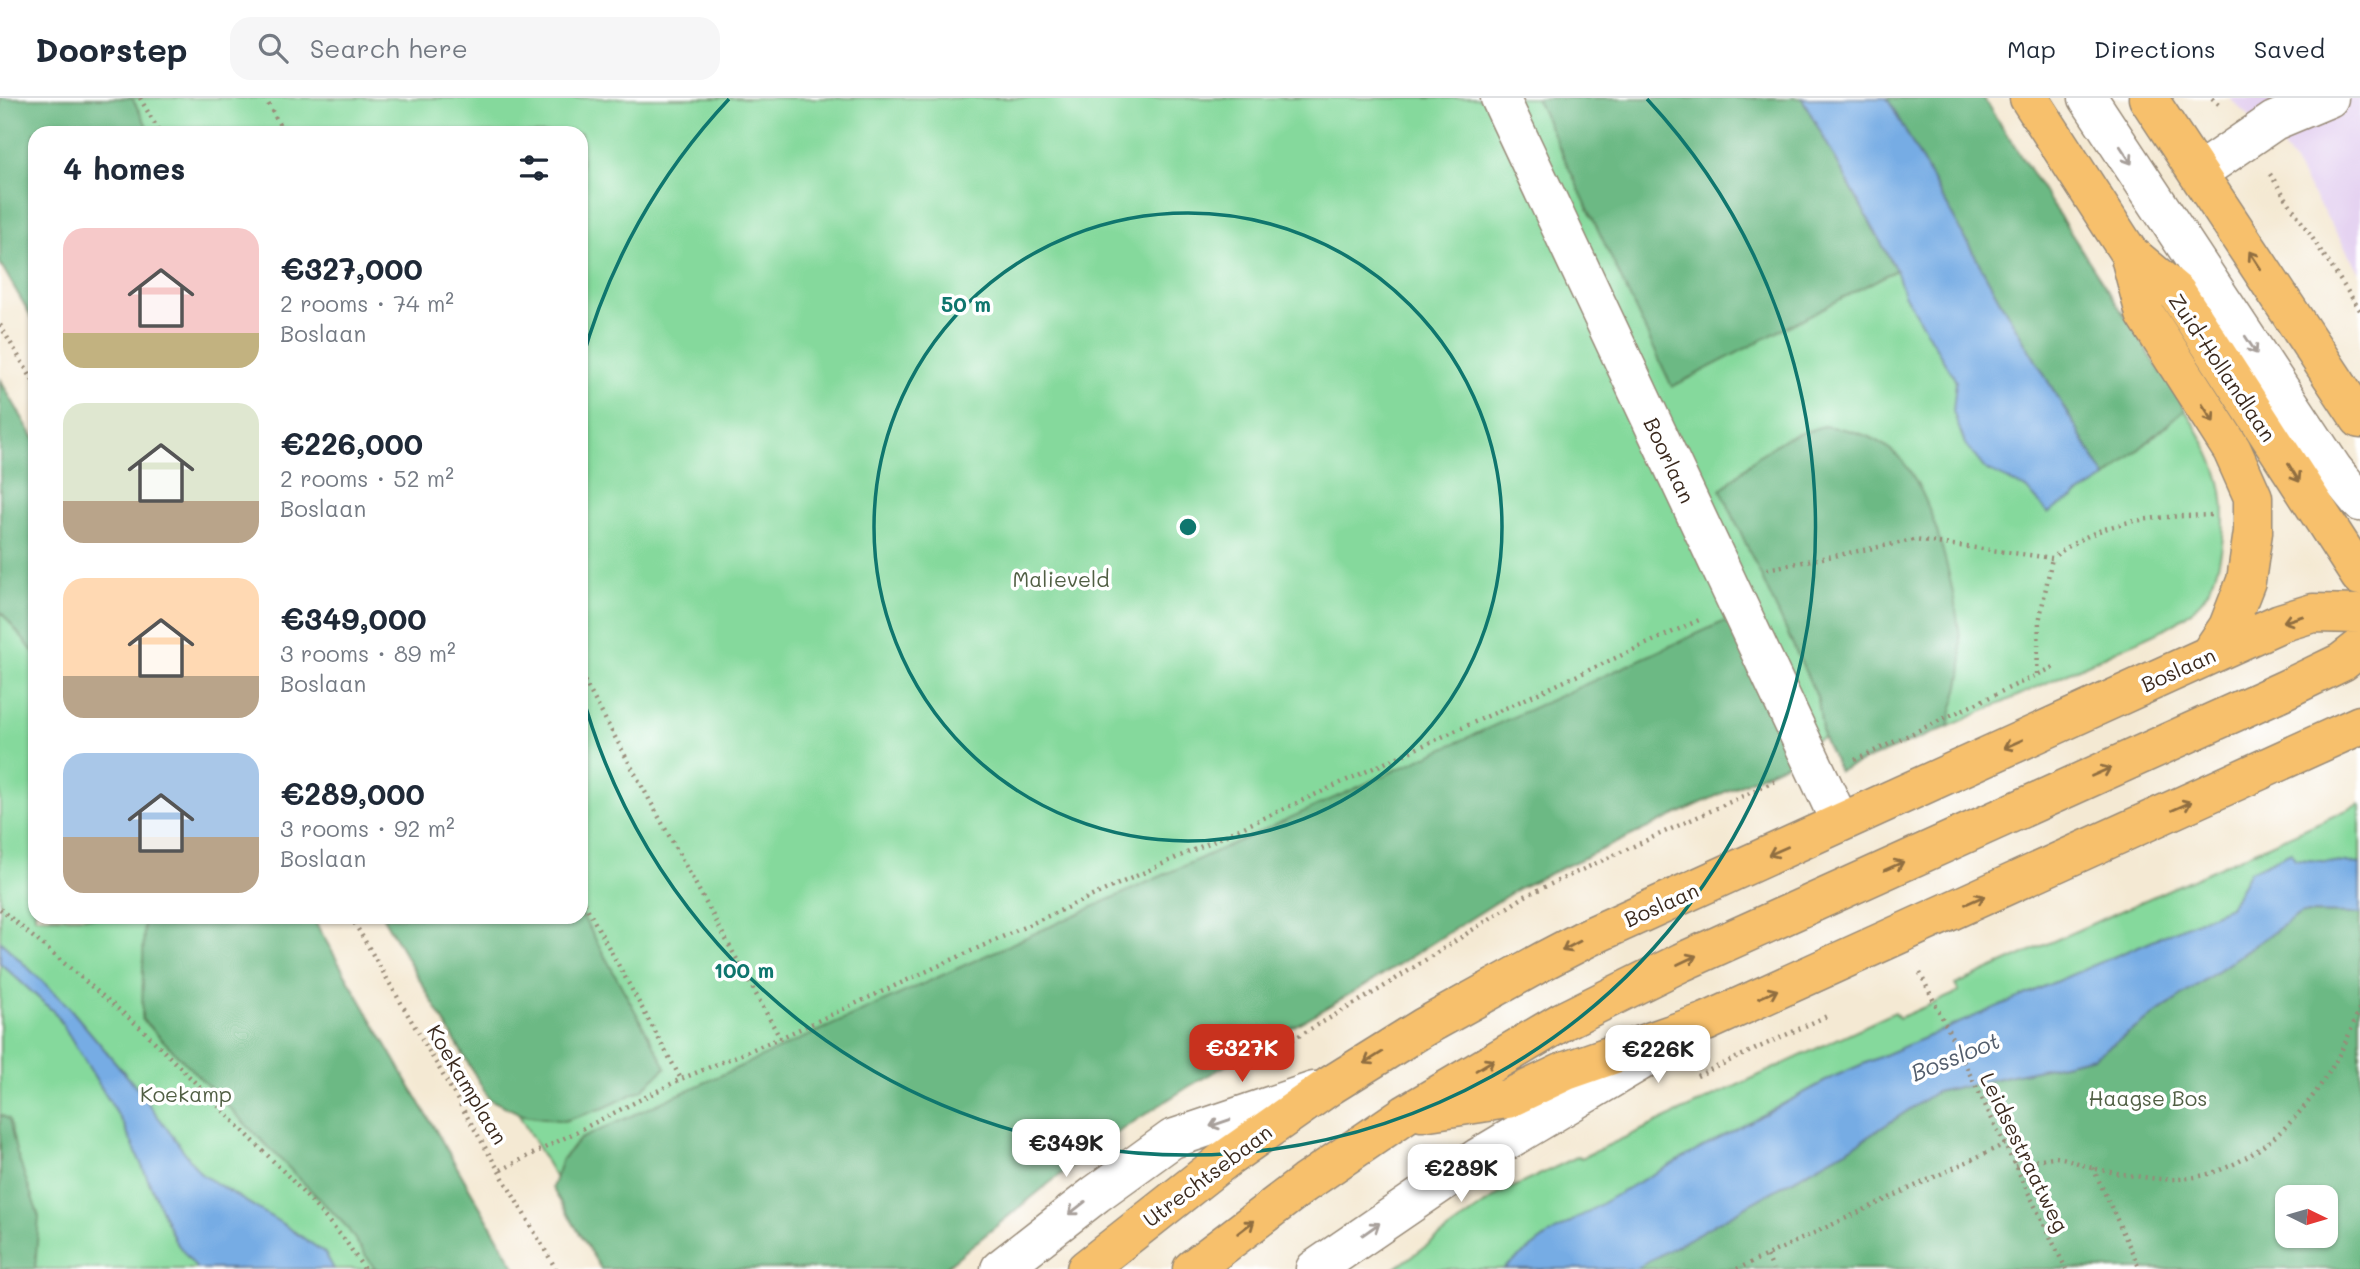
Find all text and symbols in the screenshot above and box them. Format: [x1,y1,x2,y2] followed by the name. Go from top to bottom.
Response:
[230,17,720,80] search box
[35,27,188,70] text: Doorstep
[254,29,292,67] icon: search
[310,31,468,65] text: Search here
[2007,33,2056,64] text: Map
[2094,33,2216,64] text: Directions
[2254,33,2325,64] text: Saved
[2119,145,2133,164] one-way arrow
[63,148,185,188] text: 4 homes
[515,149,553,187] icon: filters
[280,248,423,288] text: €327,000
[2248,251,2262,270] one-way arrow
[119,256,203,340] icon: home
[280,288,454,318] text: 2 rooms · 74 m²
[2163,288,2283,446] street label: Zuid-Hollandlaan
[941,290,991,317] text: 50 m
[280,318,366,348] text: Boslaan
[2245,334,2259,354] one-way arrow
[2201,403,2215,422] one-way arrow
[1638,413,1702,507] street label: Boorlaan
[280,423,423,463] text: €226,000
[119,431,203,515] icon: home
[280,463,454,493] text: 2 rooms · 52 m²
[2288,463,2302,483] one-way arrow
[280,493,366,523] text: Boslaan
[1176,515,1200,539] centre of rings
[1012,565,1110,592] park label: Malieveld
[280,598,426,638] text: €349,000
[119,606,203,690] icon: home
[2282,614,2304,626] one-way arrow
[280,638,456,668] text: 3 rooms · 89 m²
[2137,641,2219,697] street label: Boslaan
[280,668,366,698] text: Boslaan
[2003,738,2024,751] one-way arrow
[2091,765,2112,778] one-way arrow
[280,773,425,813] text: €289,000
[119,781,203,865] icon: home
[2171,799,2193,812] one-way arrow
[280,813,455,843] text: 3 rooms · 92 m²
[280,843,366,873] text: Boslaan
[1768,845,1789,858] one-way arrow
[1883,859,1904,872] one-way arrow
[1620,876,1702,932] street label: Boslaan
[1964,893,1985,906] one-way arrow
[1561,940,1582,953] one-way arrow
[1676,953,1697,966] one-way arrow
[714,956,774,983] text: 100 m
[1757,987,1778,1000] one-way arrow
[422,1019,514,1149] street label: Koekamplaan
[1193,1024,1291,1084] pin: €327K
[1906,1025,2004,1087] water label: Bossloot
[1609,1026,1707,1085] pin: €226K
[1205,1032,1279,1062] text: €327K
[1621,1033,1695,1063] text: €226K
[1364,1052,1384,1066] one-way arrow
[1475,1058,1495,1072] one-way arrow
[1975,1068,2075,1236] street label: Leidsestraatweg
[140,1080,232,1107] park label: Koekamp
[2089,1084,2207,1111] park label: Haagse Bos
[1209,1117,1231,1130] one-way arrow
[1137,1118,1277,1232] street label: Utrechtsebaan
[1017,1119,1115,1179] pin: €349K
[1028,1127,1104,1157] text: €349K
[1412,1144,1510,1204] pin: €289K
[1424,1152,1498,1182] text: €289K
[2275,1185,2338,1248] north arrow
[2275,1185,2338,1248] map controls
[1068,1201,1087,1215] one-way arrow
[1236,1220,1255,1234] one-way arrow
[1361,1222,1380,1236] one-way arrow

